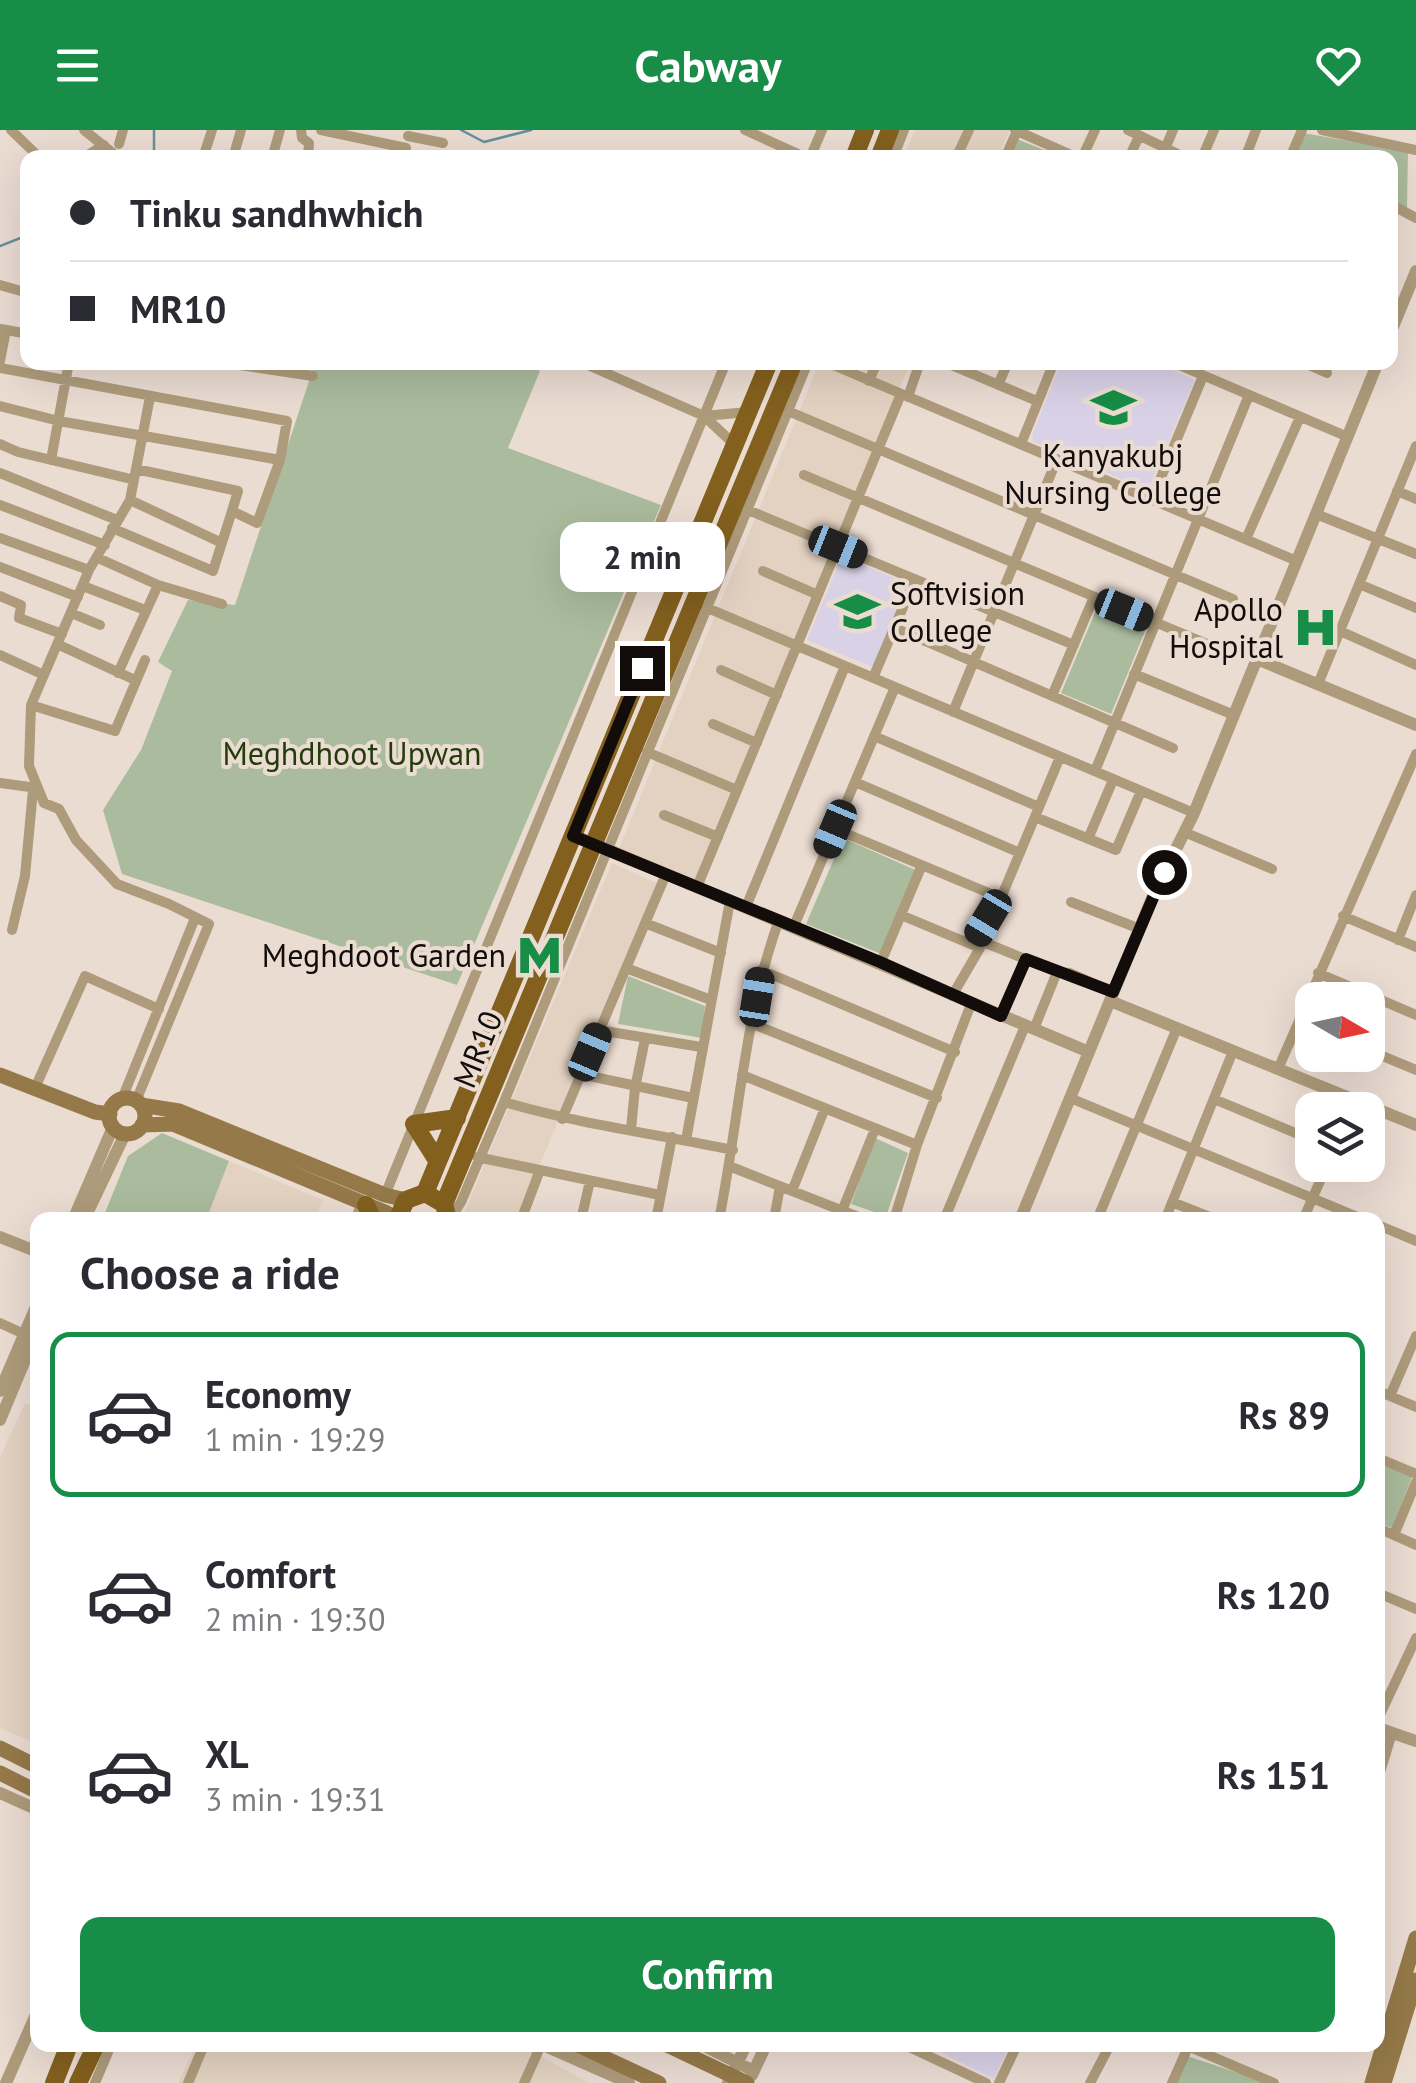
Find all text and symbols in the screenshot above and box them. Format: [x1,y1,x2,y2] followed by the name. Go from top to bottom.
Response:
[635,36,781,94] text: Cabway
[50,38,105,93] icon: menu
[1311,38,1366,93] icon: heart
[130,188,424,237] text: Tinku sandhwhich
[130,284,226,333] text: MR10
[1089,383,1137,431] school or university icon: Kanyakubj Nursing College
[1004,434,1222,513] place label: Kanyakubj Nursing College
[805,522,871,572] car
[560,523,724,593] callout: 2 min
[603,536,682,578] text: 2 min
[890,572,1025,651] place label: Softvision College
[1091,585,1157,635] car
[833,587,881,635] school or university icon: Softvision College
[1169,588,1284,667] place label: Apollo Hospital
[1292,603,1340,651] hospital icon: Apollo Hospital
[620,646,665,691] route end
[222,732,482,774] park label: Meghdhoot Upwan
[809,796,861,862] car
[1142,850,1187,895] route start
[960,885,1016,951] car
[515,931,563,979] metro station icon: Meghdoot Garden
[262,934,506,976] place label: Meghdoot Garden
[737,965,777,1029] car
[1295,982,1385,1072] north arrow
[1295,982,1385,1182] map controls
[443,1004,511,1094] street label: MR10
[564,1019,616,1085] car
[1295,1092,1385,1182] button: layers
[80,1243,340,1301] text: Choose a ride
[205,1369,351,1418] text: Economy
[85,1370,175,1460] icon: car
[1238,1390,1330,1439] text: Rs 89
[205,1418,385,1460] text: 1 min · 19:29
[205,1549,336,1598] text: Comfort
[85,1550,175,1640] icon: car
[1217,1570,1330,1619] text: Rs 120
[205,1598,385,1640] text: 2 min · 19:30
[205,1729,249,1778] text: XL
[85,1730,175,1820] icon: car
[1217,1750,1330,1799] text: Rs 151
[205,1778,385,1820] text: 3 min · 19:31
[80,1917,1335,2032] button: Confirm

